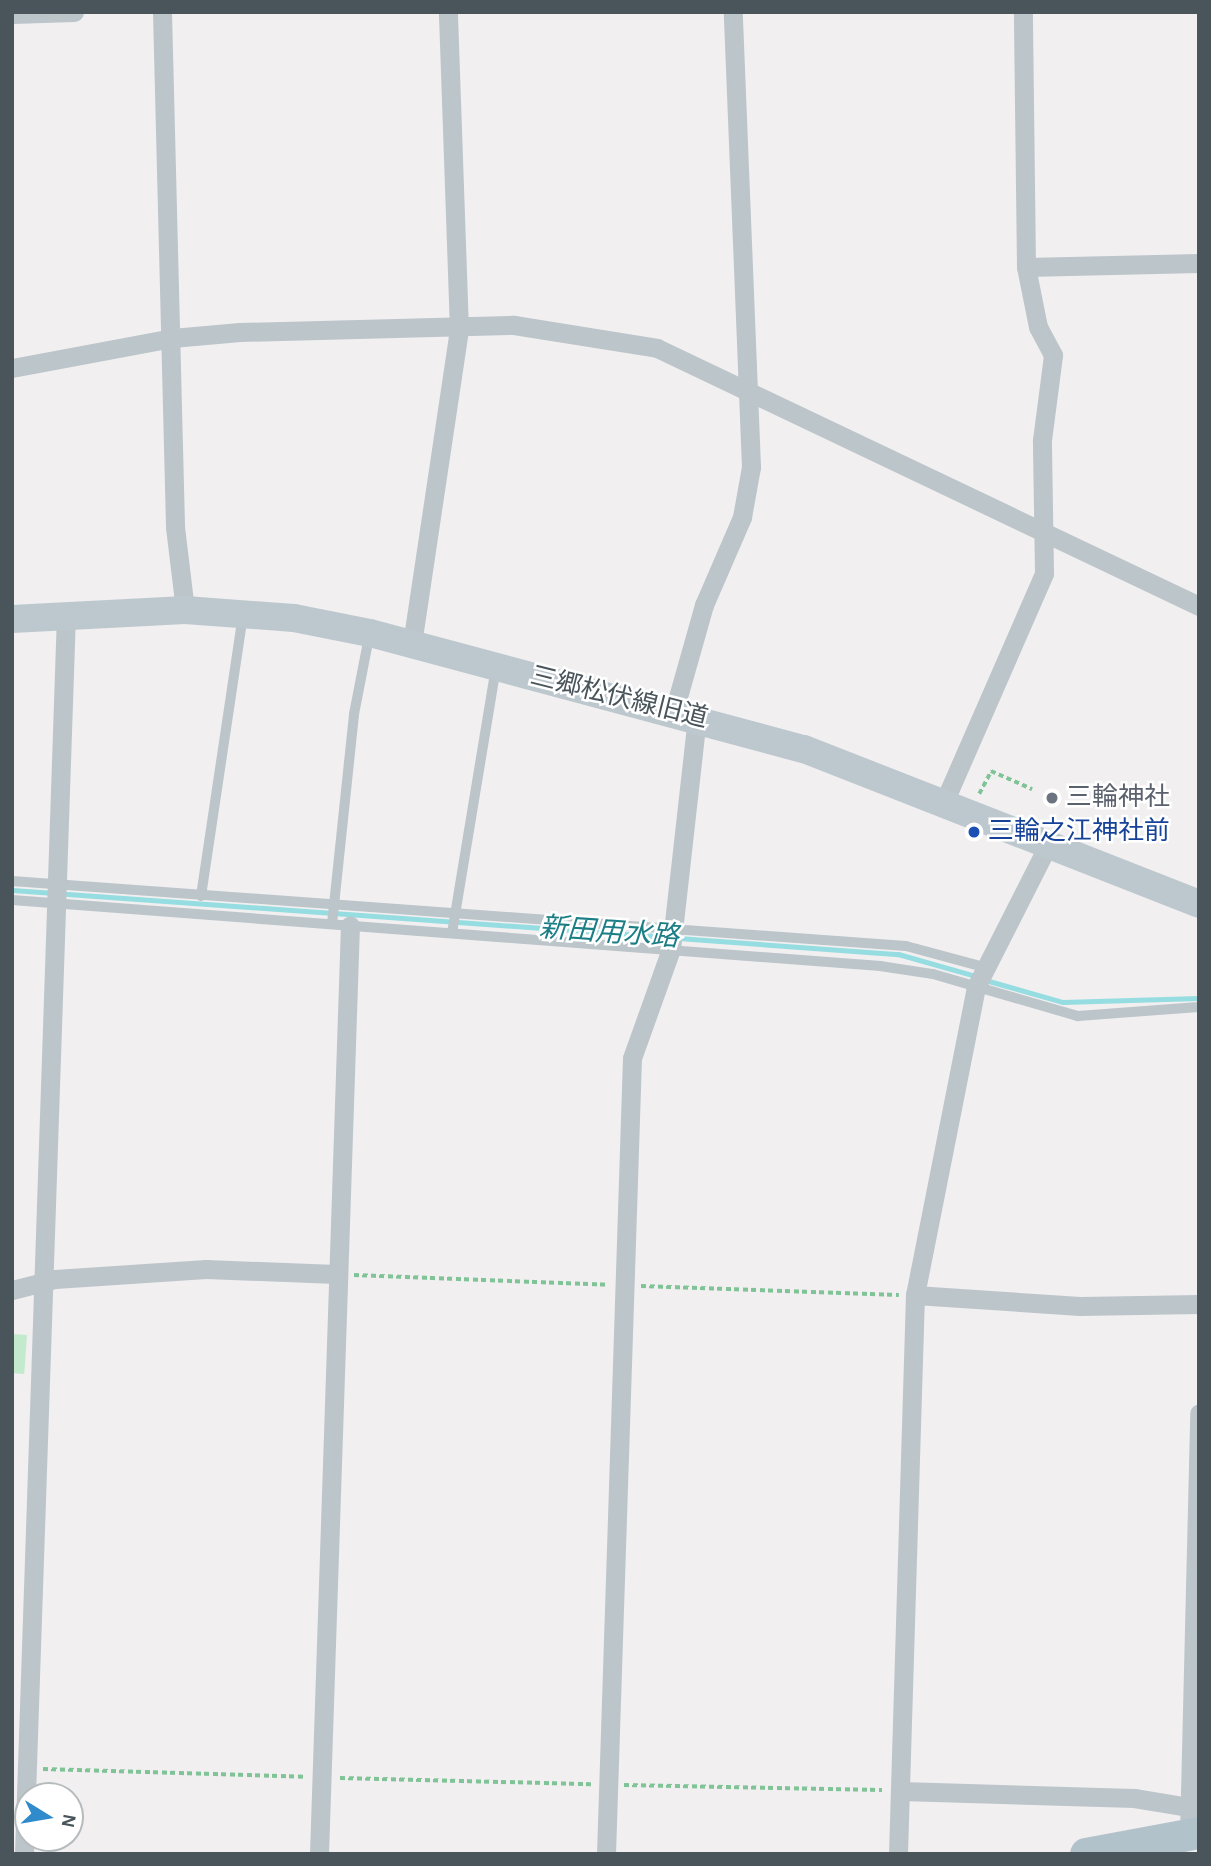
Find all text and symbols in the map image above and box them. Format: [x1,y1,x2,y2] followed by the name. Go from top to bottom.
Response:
[527,661,711,735] street label: 三郷松伏線旧道
[1066,782,1170,814] place label: 三輪神社
[1044,790,1060,806] marker: 三輪神社
[988,816,1170,848] place label: 三輪之江神社前
[966,824,982,840] marker: 三輪之江神社前
[538,911,680,955] water label: 新田用水路
[14,1782,84,1852] north arrow
[58,1812,79,1829] text: N

